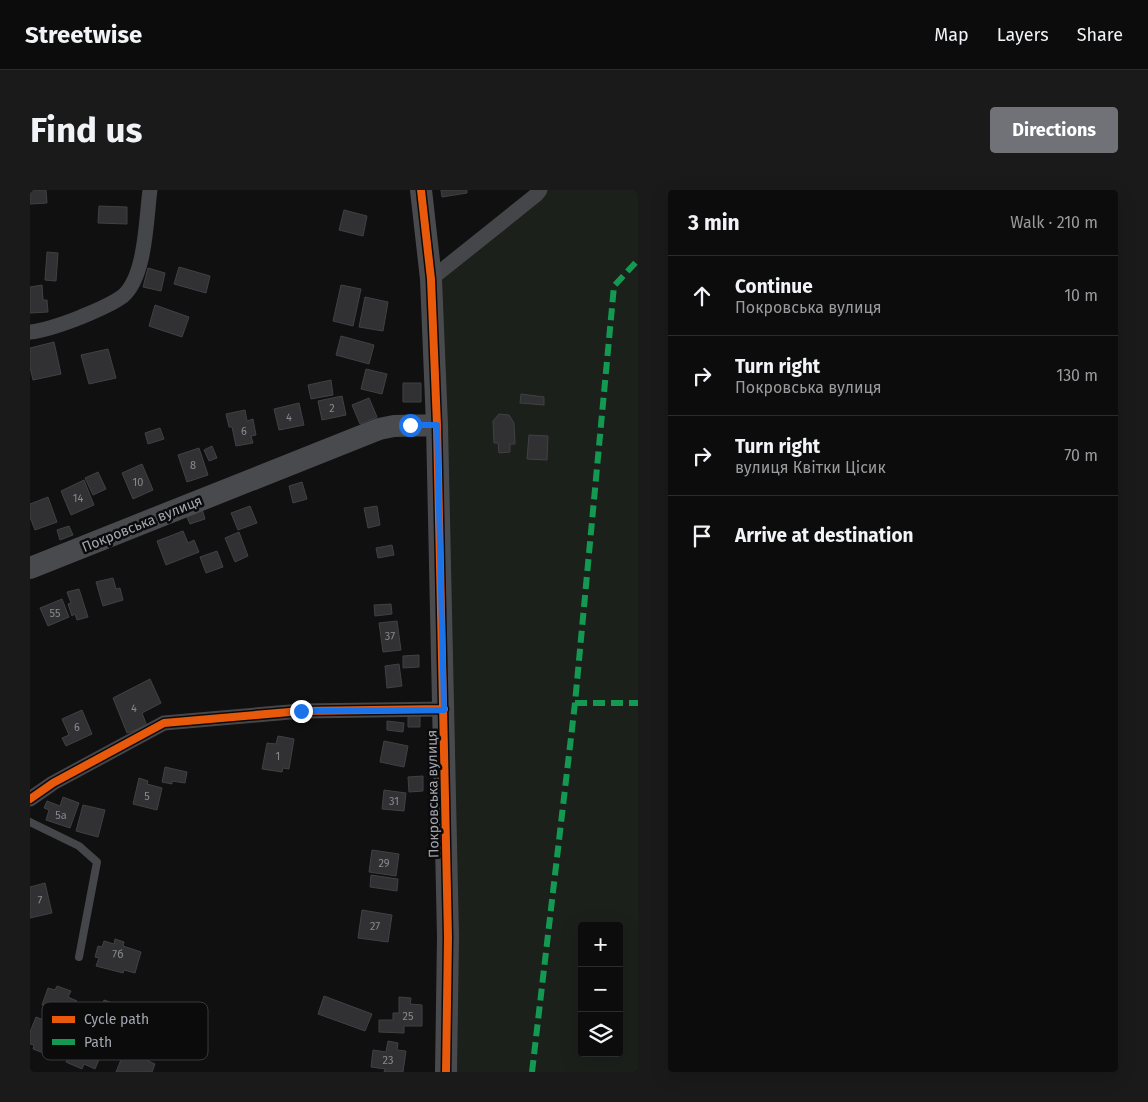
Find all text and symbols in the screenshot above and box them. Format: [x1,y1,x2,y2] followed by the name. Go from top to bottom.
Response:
[25,21,142,49] text: Streetwise
[934,24,969,46] text: Map
[997,24,1049,46] text: Layers
[1077,24,1123,46] text: Share
[990,107,1118,153] button: Directions
[30,109,142,151] text: Find us
[688,210,740,236] text: 3 min
[1010,213,1098,232] text: Walk · 210 m
[735,275,813,298] text: Continue
[688,282,716,310] icon: ahead
[1064,286,1098,305] text: 10 m
[735,298,882,317] text: Покровська вулиця
[735,355,820,378] text: Turn right
[688,362,716,390] icon: right
[1056,366,1098,385] text: 130 m
[735,378,882,397] text: Покровська вулиця
[329,402,335,415] house number: 2
[286,411,292,424] house number: 4
[399,414,422,437] route start
[241,425,247,438] house number: 6
[735,435,820,458] text: Turn right
[688,442,716,470] icon: right
[1064,446,1098,465] text: 70 m
[735,458,886,477] text: вулиця Квітки Цісик
[190,459,196,472] house number: 8
[133,476,143,489] house number: 10
[73,492,83,505] house number: 14
[79,492,205,556] street label: Покровська вулиця
[688,522,716,550] icon: arrive
[735,524,914,547] text: Arrive at destination
[50,607,61,620] house number: 55
[385,630,395,643] house number: 37
[290,700,313,723] route end
[131,702,137,715] house number: 4
[74,721,80,734] house number: 6
[423,730,443,858] street label: Покровська вулиця
[276,750,280,763] house number: 1
[144,790,150,803] house number: 5
[389,795,399,808] house number: 31
[55,809,67,822] house number: 5а
[378,857,390,870] house number: 29
[38,894,43,907] house number: 7
[370,920,380,933] house number: 27
[578,922,623,1057] map controls
[578,922,623,967] button: +
[112,948,124,961] house number: 7б
[578,967,623,1012] button: −
[42,1002,208,1060] legend
[403,1010,414,1023] house number: 25
[84,1011,149,1028] text: Cycle path
[578,1012,623,1057] button: layers
[84,1034,112,1051] text: Path
[383,1054,393,1067] house number: 23

